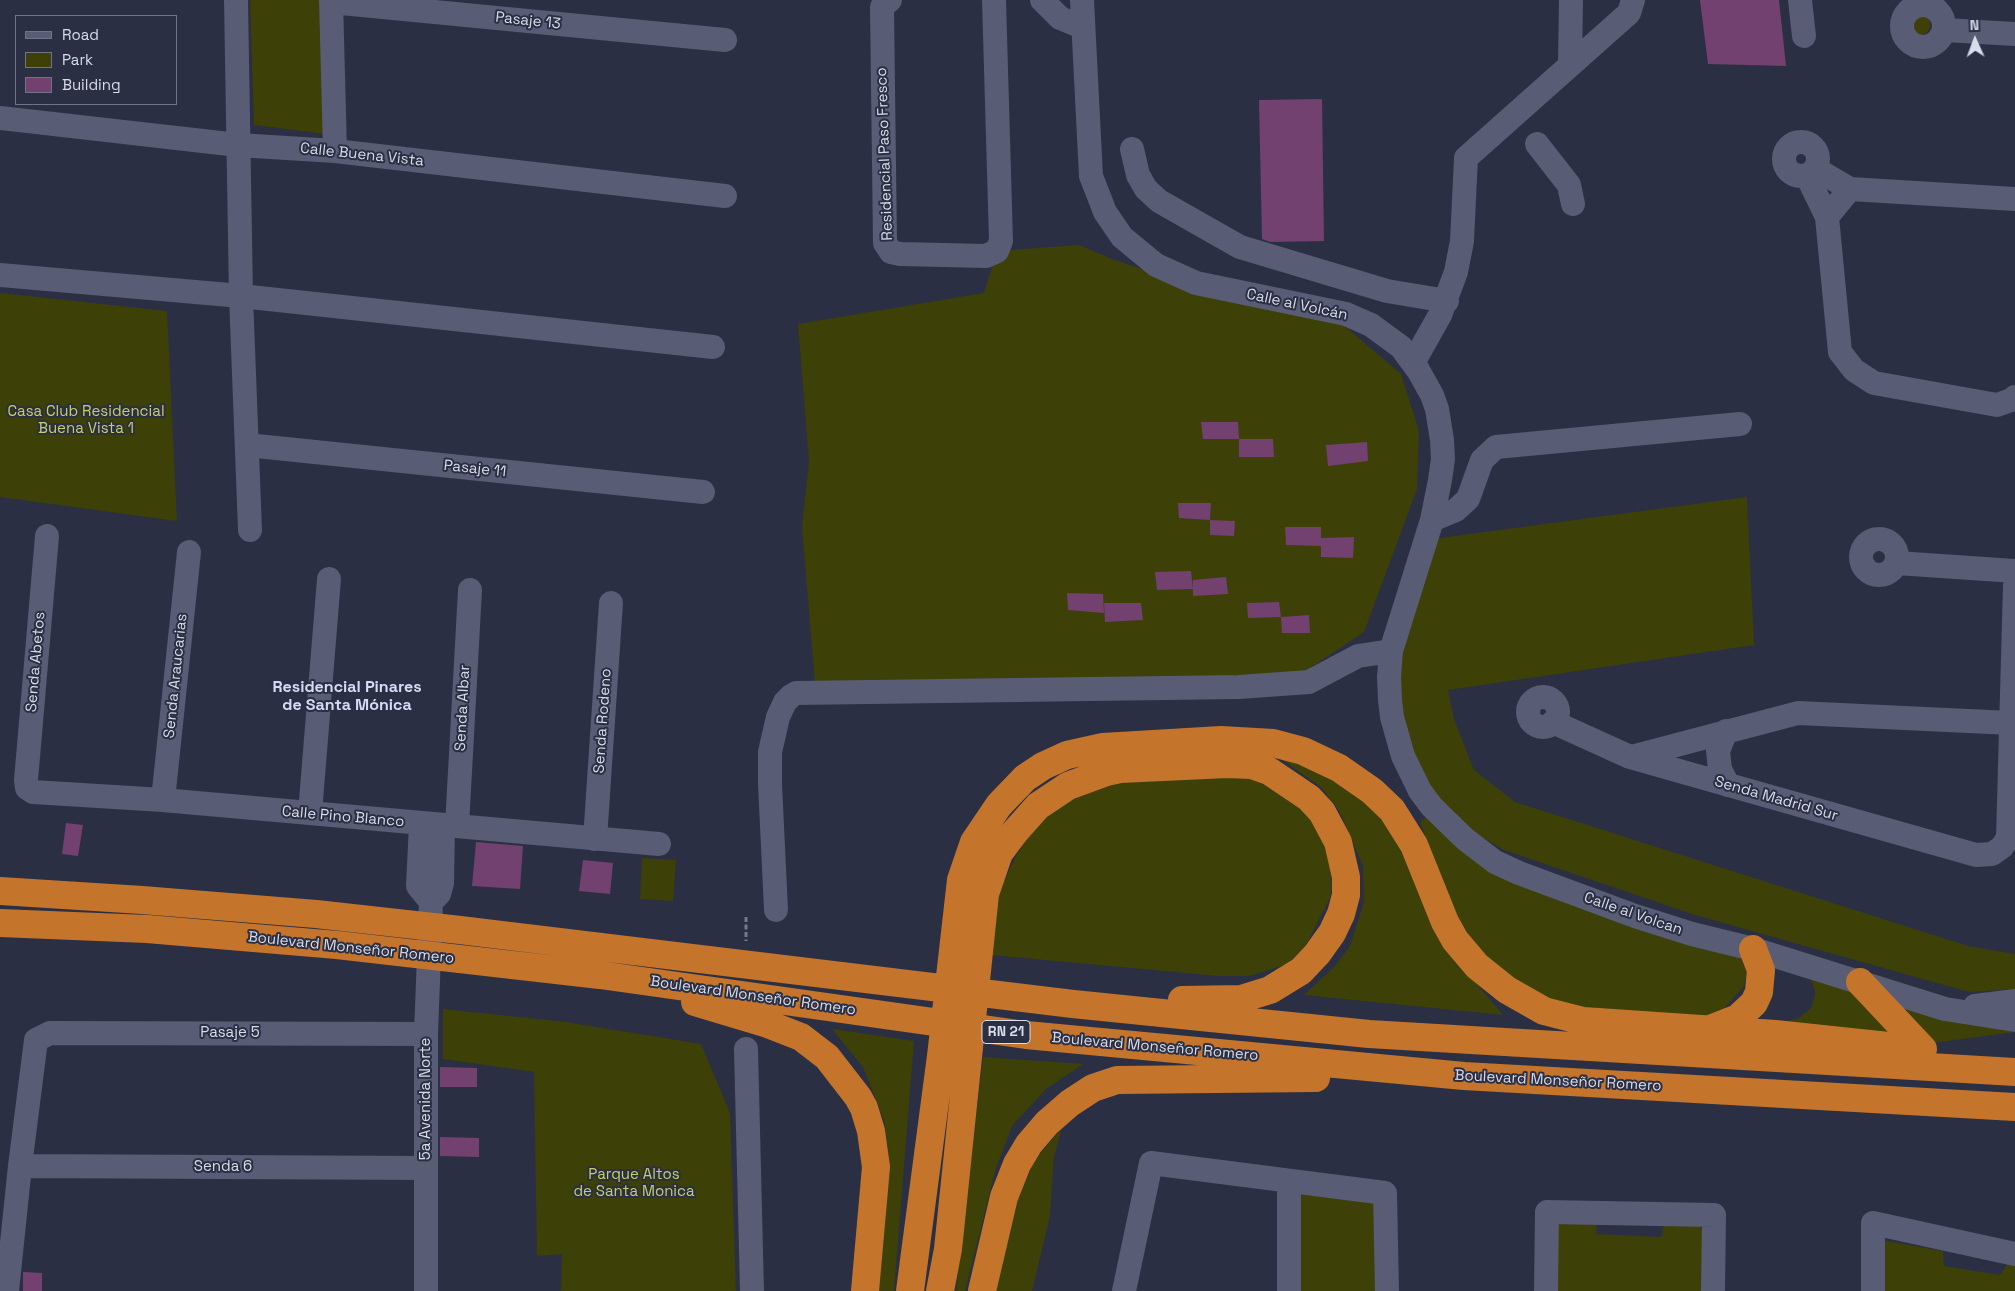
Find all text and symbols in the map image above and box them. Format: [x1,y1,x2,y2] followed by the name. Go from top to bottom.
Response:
[494,9,562,33] street label: Pasaje 13
[15,15,178,105] legend
[1950,15,2000,65] north arrow
[1969,16,1979,34] text: N
[62,25,99,44] text: Road
[62,50,93,69] text: Park
[873,67,897,241] street label: Residencial Paso Fresco
[62,75,121,94] text: Building
[299,140,425,170] street label: Calle Buena Vista
[1245,285,1349,325] street label: Calle al Volcán
[7,403,165,438] park label: Casa Club Residencial Buena Vista 1
[443,457,507,481] street label: Pasaje 11
[23,611,49,713] street label: Senda Abetos
[161,613,191,739] street label: Senda Araucarias
[452,664,474,752] street label: Senda Albar
[590,668,616,774] street label: Senda Rodeno
[272,678,422,716] district label: Residencial Pinares de Santa Mónica
[1712,773,1840,825] street label: Senda Madrid Sur
[281,803,405,831] street label: Calle Pino Blanco
[1581,889,1685,939] street label: Calle al Volcan
[247,928,455,968] street label: Boulevard Monseñor Romero
[649,973,857,1019] street label: Boulevard Monseñor Romero
[982,1020,1030,1044] road number: RN 21
[200,1024,260,1042] street label: Pasaje 5
[1051,1029,1259,1065] street label: Boulevard Monseñor Romero
[417,1038,435,1160] street label: 5a Avenida Norte
[1454,1067,1662,1095] street label: Boulevard Monseñor Romero
[194,1158,252,1176] street label: Senda 6
[573,1166,695,1201] park label: Parque Altos de Santa Monica

